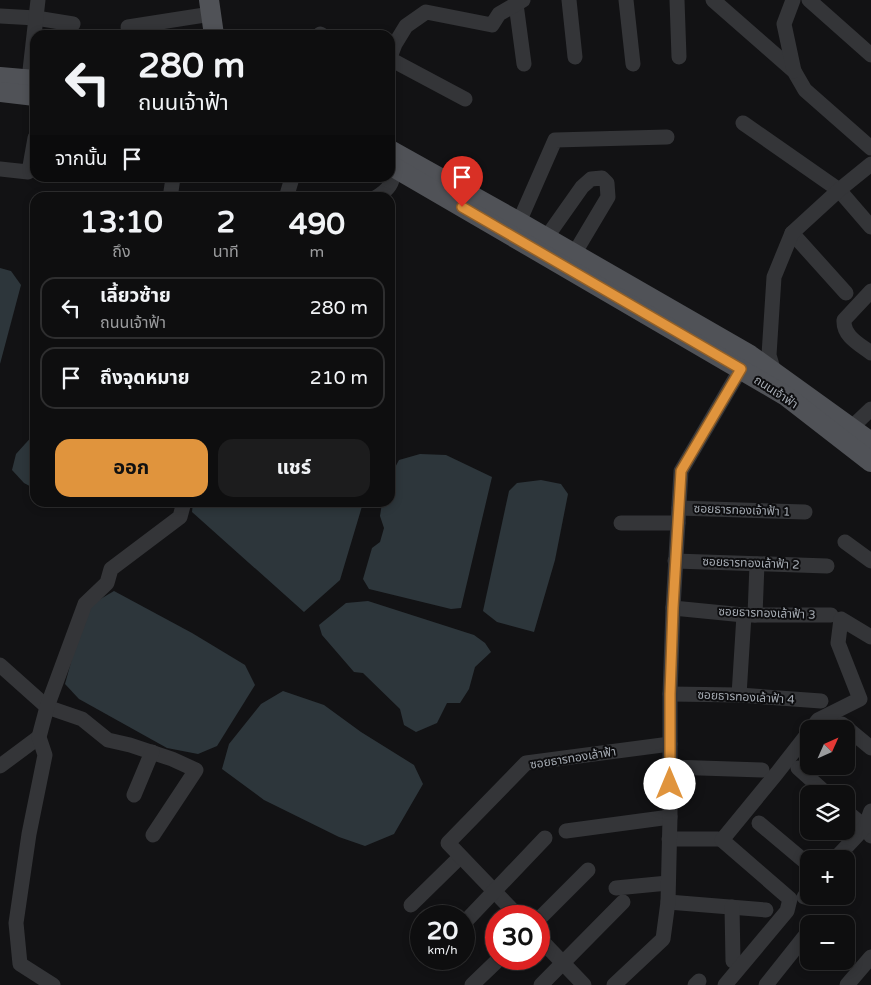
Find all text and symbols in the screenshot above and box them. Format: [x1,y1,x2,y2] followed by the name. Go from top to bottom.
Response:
[138,45,245,87] text: 280 m
[55,50,120,115] icon: left
[138,90,229,116] text: ถนนเจ้าฟ้า
[118,145,146,173] icon: arrive
[55,148,108,170] text: จากนั้น
[441,156,483,207] pin
[448,163,476,191] icon: arrive
[80,204,163,241] text: 13:10
[216,204,235,241] text: 2
[289,206,345,243] text: 490
[112,242,131,262] text: ถึง
[213,242,239,262] text: นาที
[310,242,324,262] text: m
[100,285,171,307] text: เลี้ยวซ้าย
[57,294,85,322] icon: left
[310,297,368,319] text: 280 m
[100,313,166,333] text: ถนนเจ้าฟ้า
[57,364,85,392] icon: arrive
[100,367,190,389] text: ถึงจุดหมาย
[310,367,368,389] text: 210 m
[751,373,801,411] street label: ถนนเจ้าฟ้า
[55,439,208,497] button: ออก
[218,439,370,497] button: แชร์
[693,501,791,519] street label: ซอยธารทองเจ้าฟ้า 1
[702,554,800,572] street label: ซอยธารทองเล้าฟ้า 2
[718,604,816,622] street label: ซอยธารทองเล้าฟ้า 3
[697,687,795,707] street label: ซอยธารทองเล้าฟ้า 4
[800,720,855,775] north arrow
[800,720,855,970] map controls
[529,744,617,772] street label: ซอยธารทองเล้าฟ้า
[643,757,695,809] position arrow
[800,785,855,840] button: layers
[800,850,855,905] button: +
[485,905,550,970] speed limit sign: 30
[800,915,855,970] button: −
[427,916,458,946] text: 20
[427,943,458,957] text: km/h

